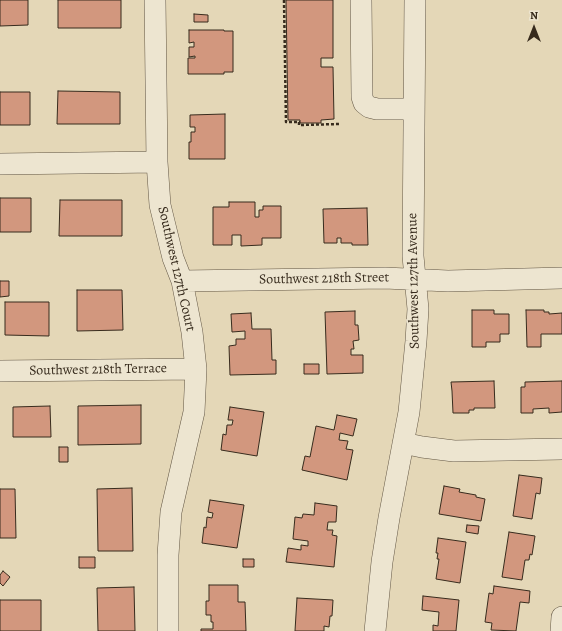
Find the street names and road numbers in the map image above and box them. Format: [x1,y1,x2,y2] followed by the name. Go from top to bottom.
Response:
[153,205,199,333] street label: Southwest 127th Court
[404,213,424,349] street label: Southwest 127th Avenue
[259,269,389,289] street label: Southwest 218th Street
[29,360,167,380] street label: Southwest 218th Terrace

